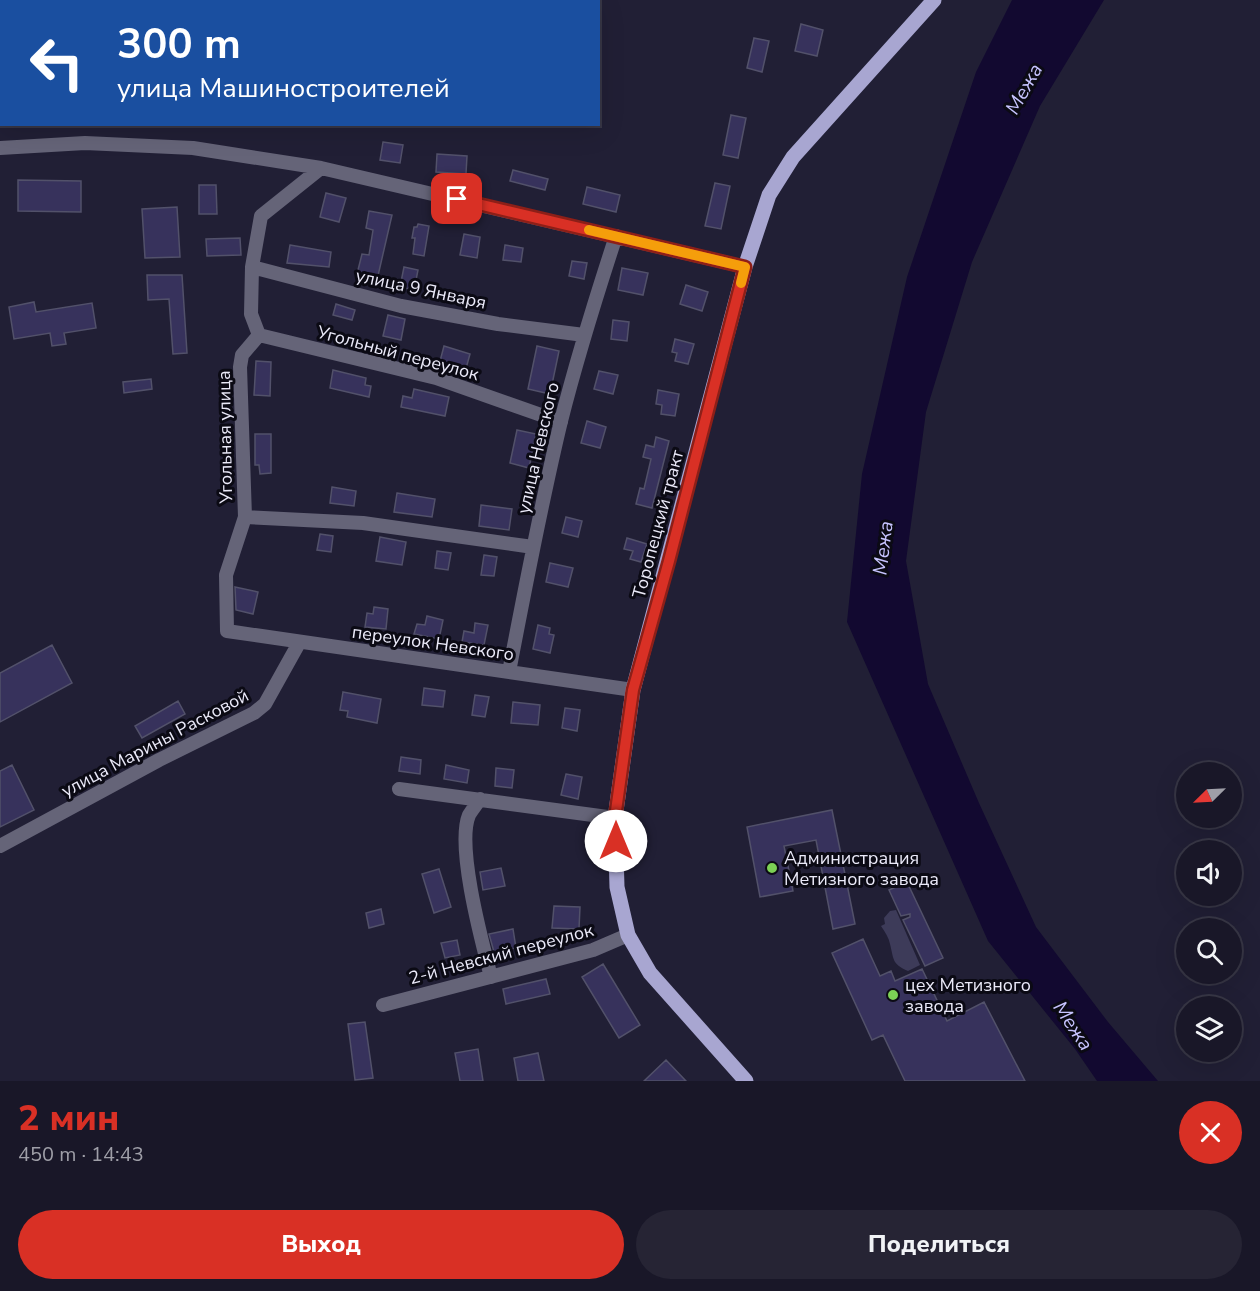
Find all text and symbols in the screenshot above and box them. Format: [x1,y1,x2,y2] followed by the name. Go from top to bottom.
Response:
[117,16,241,73] text: 300 m
[18,24,96,102] icon: left
[999,59,1049,119] water label: Межа
[117,70,450,107] text: улица Машиностроителей
[431,173,482,224] pin
[440,182,473,215] icon: arrive
[354,263,488,315] street label: улица 9 Января
[313,320,482,386] street label: Угольный переулок
[212,370,238,505] street label: Угольная улица
[511,380,565,516] street label: улица Невского
[627,447,689,601] street label: Торопецкий тракт
[866,519,900,577] water label: Межа
[350,620,516,666] street label: переулок Невского
[57,683,253,803] street label: улица Марины Расковой
[1176,762,1242,828] north arrow
[1176,762,1242,1062] map controls
[584,809,648,873] position arrow
[1176,840,1242,906] button: sound
[784,846,939,891] place label: Администрация Метизного завода
[765,861,779,875] marker: Администрация Метизного завода
[406,918,596,990] street label: 2-й Невский переулок
[1176,918,1242,984] button: search
[905,973,1031,1018] place label: цех Метизного завода
[886,988,900,1002] marker: цех Метизного завода
[1047,996,1099,1056] water label: Межа
[1176,996,1242,1062] button: layers
[18,1094,119,1143] text: 2 мин
[1179,1101,1242,1164] button: close
[18,1141,144,1168] text: 450 m · 14:43
[18,1210,624,1279] button: Выход
[636,1210,1242,1279] button: Поделиться

